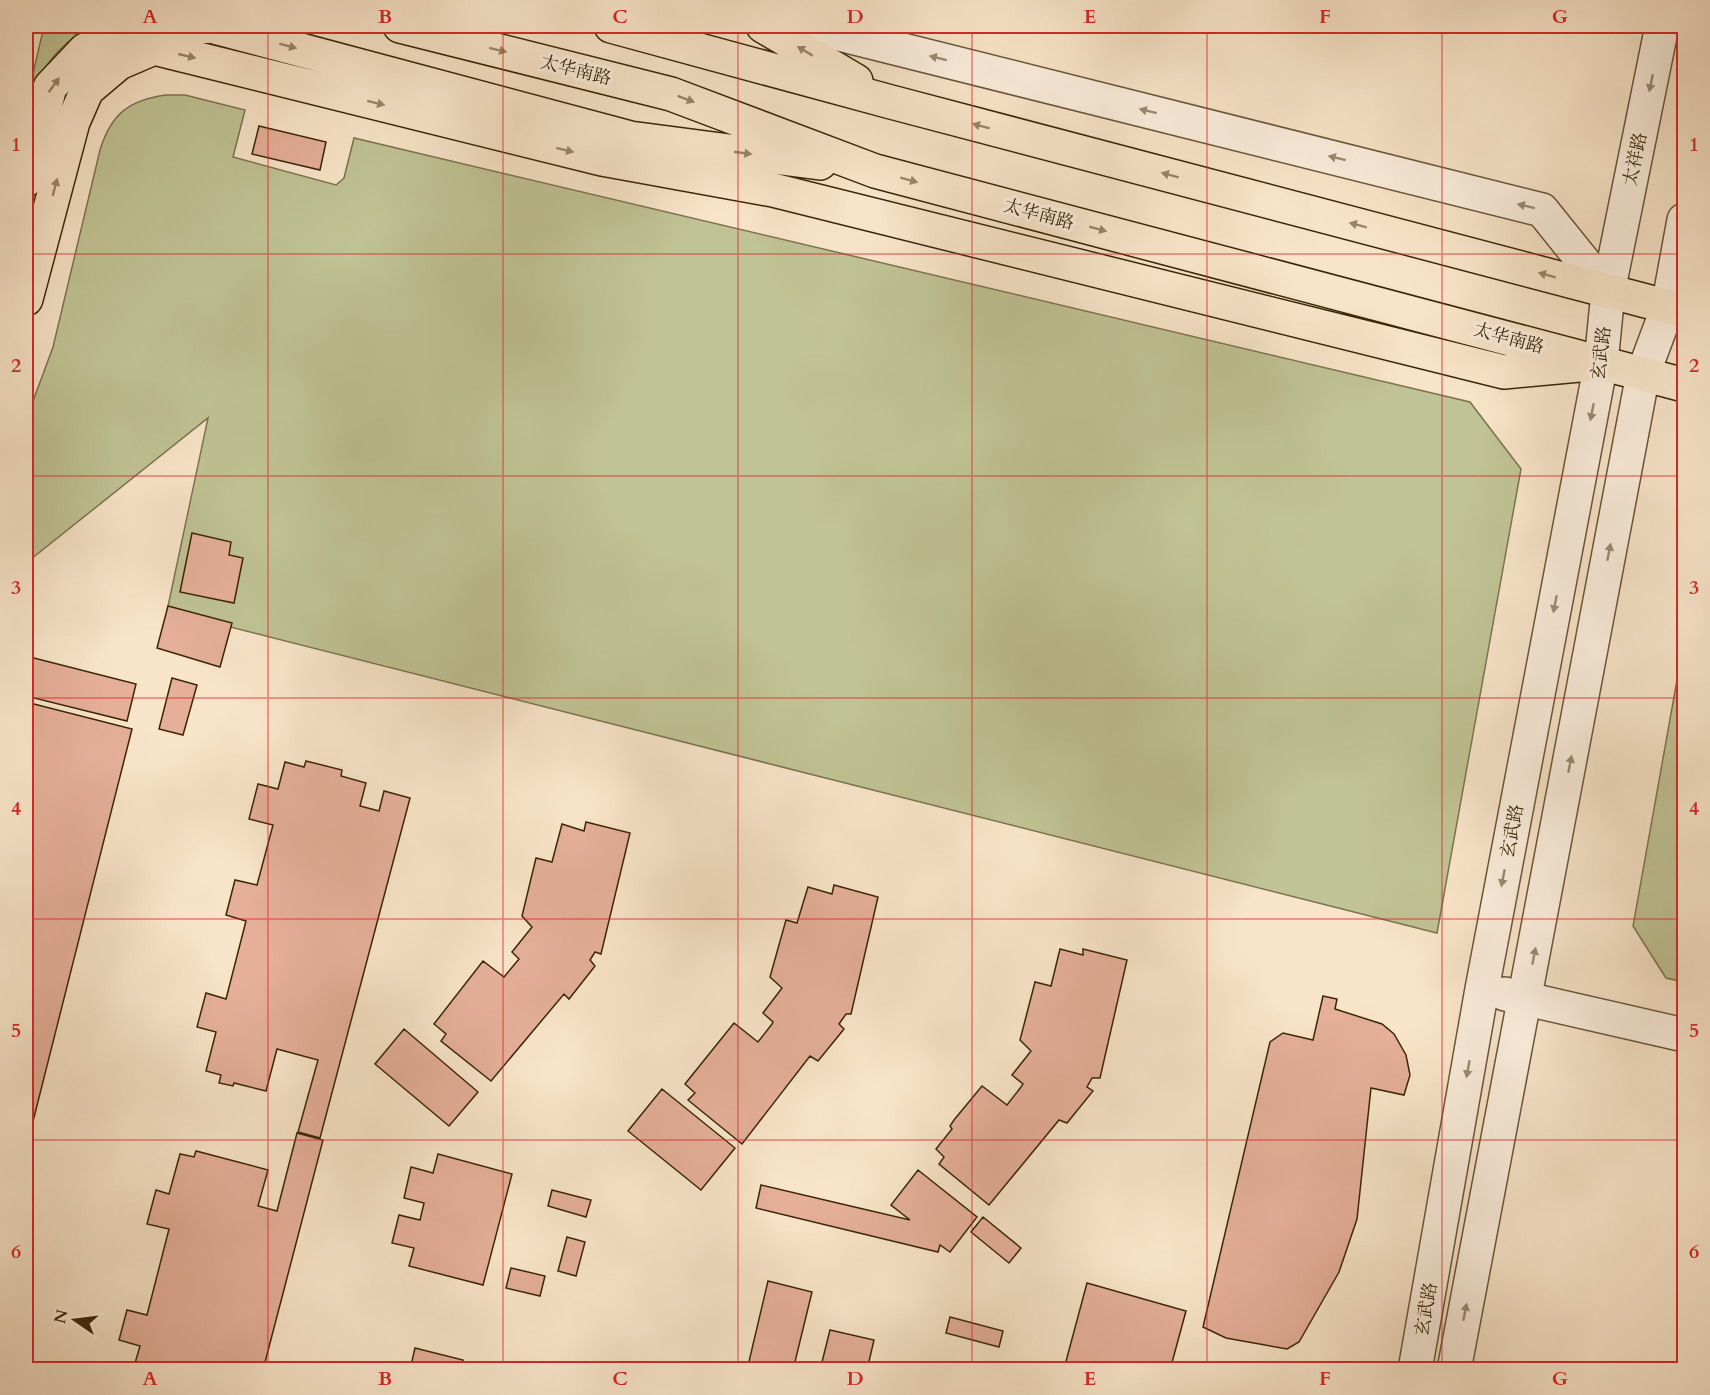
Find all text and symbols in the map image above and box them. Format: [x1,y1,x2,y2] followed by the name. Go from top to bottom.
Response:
[142,3,158,30] text: A
[378,3,392,30] text: B
[612,3,628,30] text: C
[846,3,864,30] text: D
[1084,3,1096,30] text: E
[1319,3,1331,30] text: F
[1552,3,1568,30] text: G
[279,42,297,51] one-way arrow
[797,45,813,56] one-way arrow
[489,46,507,55] one-way arrow
[538,50,614,91] street label: 太华南路
[177,52,196,61] one-way arrow
[929,53,947,63] one-way arrow
[1646,74,1655,93] one-way arrow
[48,77,60,93] one-way arrow
[677,95,695,105] one-way arrow
[367,98,385,108] one-way arrow
[1138,106,1156,115] one-way arrow
[972,120,990,130] one-way arrow
[1618,130,1653,188] street label: 太祥路
[11,131,21,158] text: 1
[1689,131,1699,158] text: 1
[556,145,574,155] one-way arrow
[733,148,752,158] one-way arrow
[1328,153,1346,163] one-way arrow
[1160,170,1179,180] one-way arrow
[900,175,918,185] one-way arrow
[51,178,60,196] one-way arrow
[1001,193,1077,236] street label: 太华南路
[1517,200,1535,210] one-way arrow
[1349,220,1367,230] one-way arrow
[1088,225,1107,235] one-way arrow
[1537,270,1556,280] one-way arrow
[1471,317,1547,360] street label: 太华南路
[1586,325,1617,381] street label: 玄武路
[11,352,21,379] text: 2
[1689,352,1699,379] text: 2
[1587,403,1596,422] one-way arrow
[1605,542,1614,561] one-way arrow
[11,574,21,601] text: 3
[1689,574,1699,601] text: 3
[1550,594,1559,613] one-way arrow
[1566,754,1575,773] one-way arrow
[11,795,21,822] text: 4
[1689,795,1699,822] text: 4
[1495,802,1530,860] street label: 玄武路
[1498,868,1507,887] one-way arrow
[1530,946,1539,965] one-way arrow
[11,1017,21,1044] text: 5
[1689,1017,1699,1044] text: 5
[1463,1060,1472,1079] one-way arrow
[11,1238,21,1265] text: 6
[1689,1238,1699,1265] text: 6
[1409,1280,1443,1338] street label: 玄武路
[45,1290,105,1350] north arrow
[1461,1302,1470,1321] one-way arrow
[49,1307,74,1326] text: N
[142,1365,158,1392] text: A
[378,1365,392,1392] text: B
[612,1365,628,1392] text: C
[846,1365,864,1392] text: D
[1084,1365,1096,1392] text: E
[1319,1365,1331,1392] text: F
[1552,1365,1568,1392] text: G

